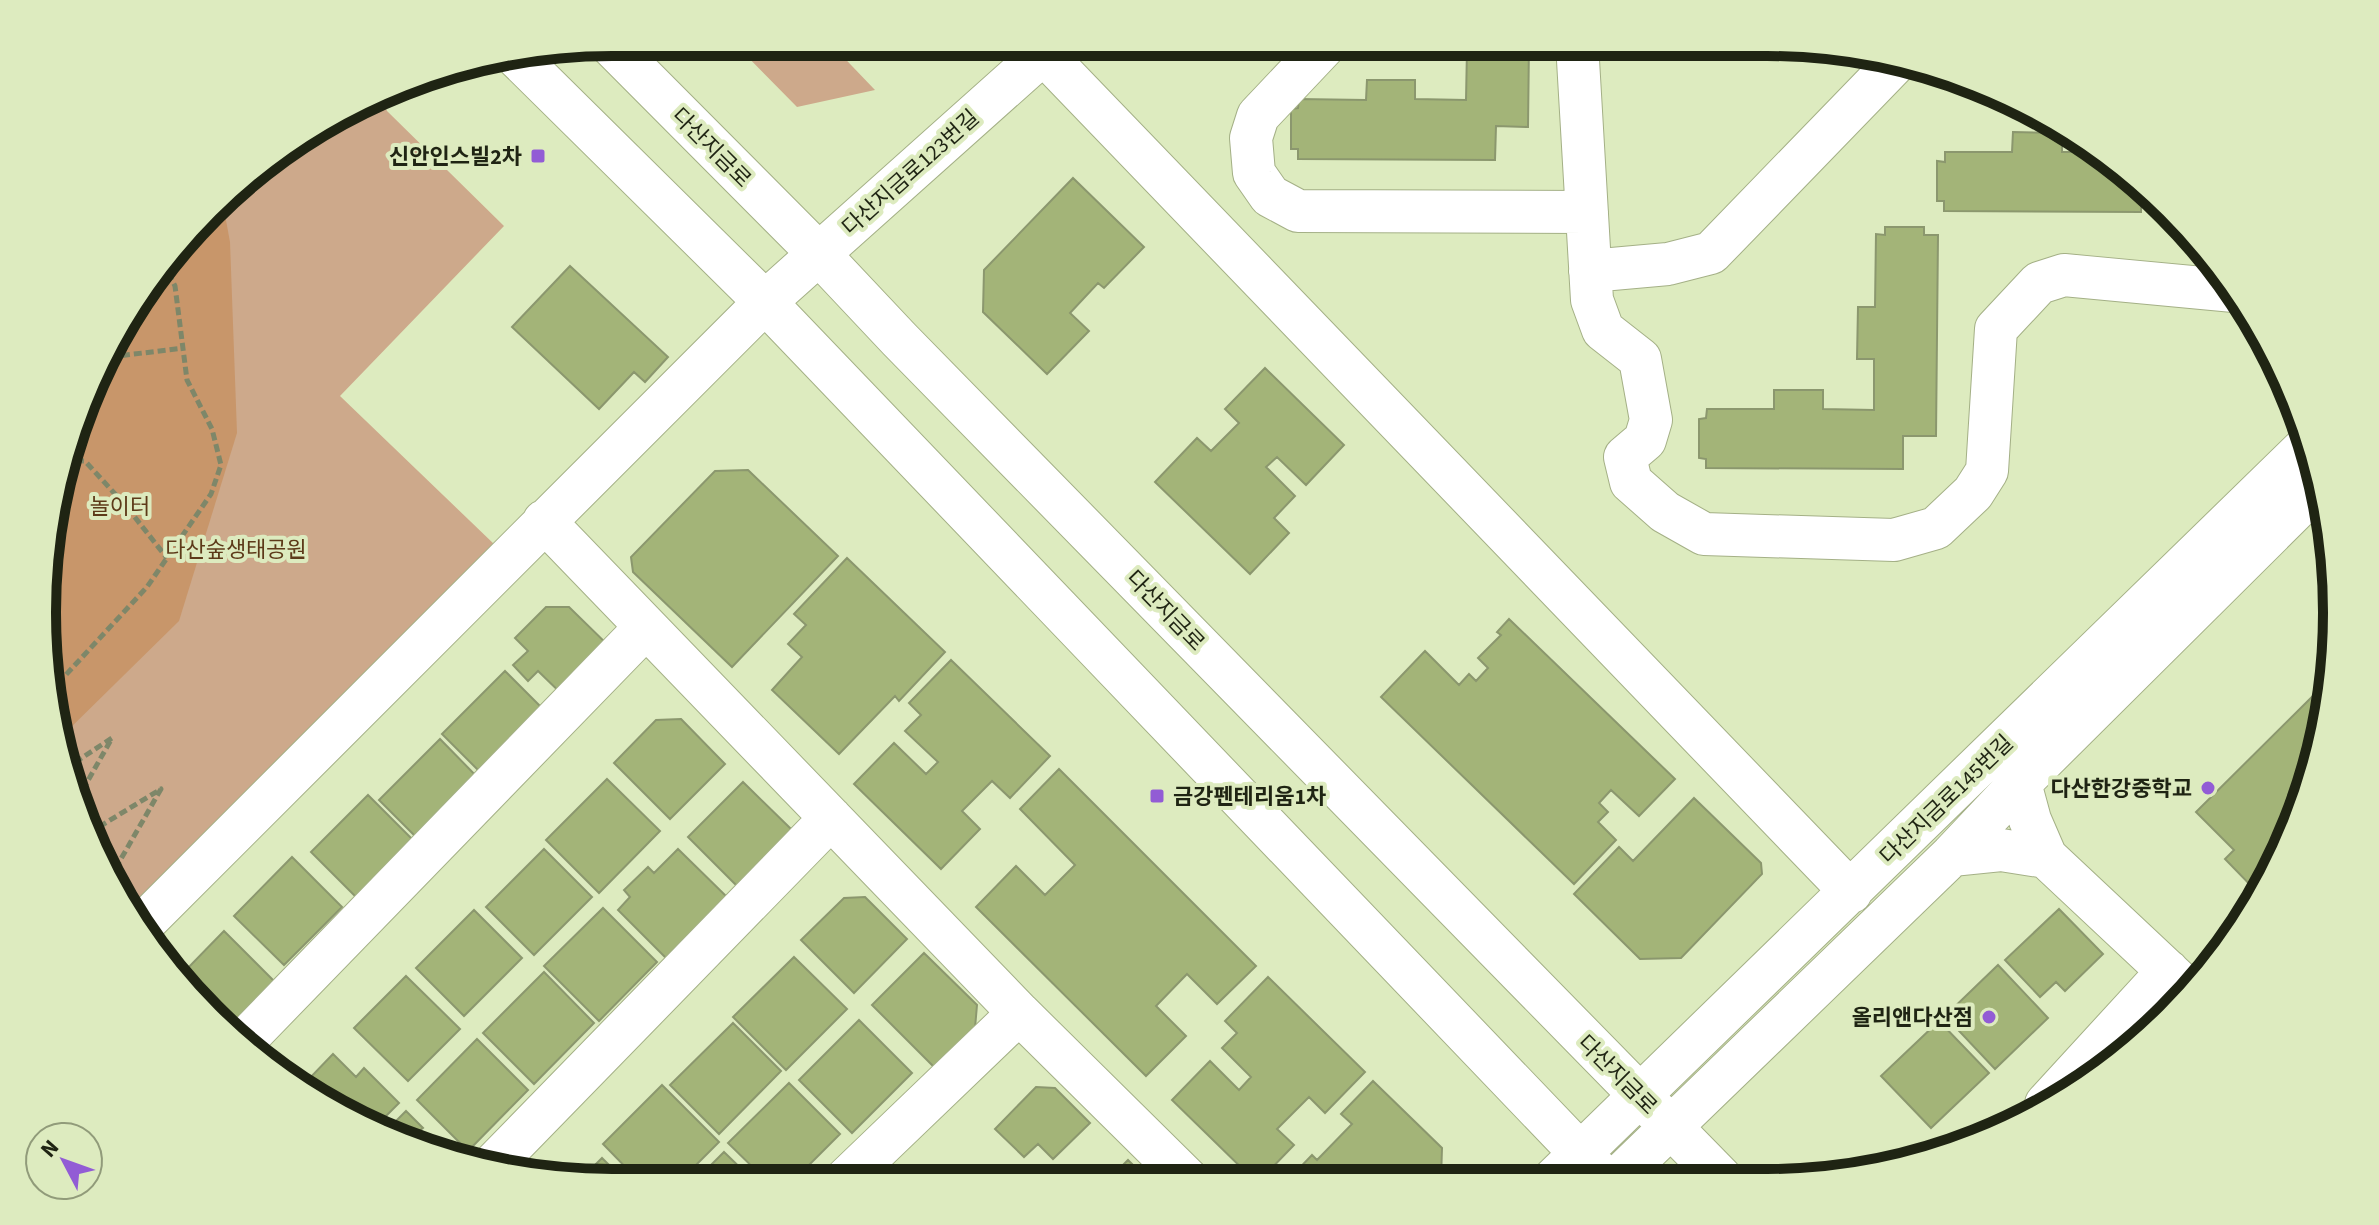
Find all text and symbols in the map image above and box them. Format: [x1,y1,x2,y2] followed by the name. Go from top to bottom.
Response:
[664,101,758,195] street label: 다산지금로
[835,102,986,243] street label: 다산지금로123번길
[389,141,522,173] place label: 신안인스빌2차
[529,147,547,165] marker: 신안인스빌2차
[90,491,150,523] park label: 놀이터
[165,534,307,566] park label: 다산숲생태공원
[1119,563,1212,658] street label: 다산지금로
[1873,728,2021,872] street label: 다산지금로145번길
[2050,773,2192,805] place label: 다산한강중학교
[2199,779,2217,797] marker: 다산한강중학교
[1173,781,1326,813] place label: 금강펜테리움1차
[1148,787,1166,805] marker: 금강펜테리움1차
[1852,1002,1973,1034] place label: 올리앤다산점
[1980,1008,1998,1026] marker: 올리앤다산점
[1570,1028,1664,1122] street label: 다산지금로
[24,1121,104,1201] north arrow
[33,1133,67,1165] text: N

